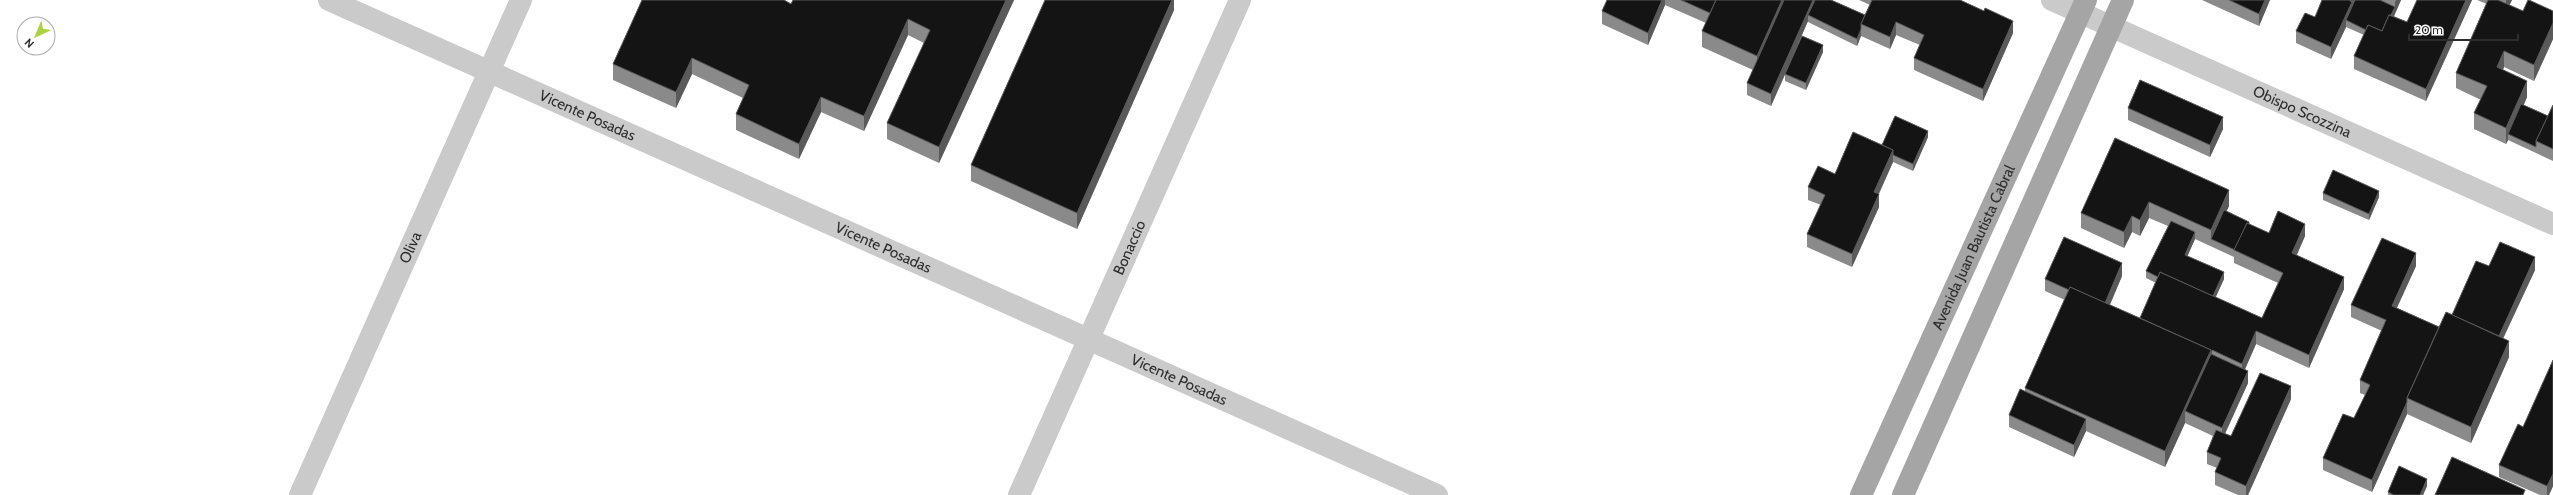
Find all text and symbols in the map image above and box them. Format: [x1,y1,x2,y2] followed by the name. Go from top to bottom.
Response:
[16,16,56,56] north arrow
[2409,16,2518,42] scale bar
[2415,22,2443,37] text: 20 m
[21,35,37,51] text: N
[2250,82,2355,142] street label: Obispo Scozzina
[536,86,638,145] street label: Vicente Posadas
[1928,162,2019,333] street label: Avenida Juan Bautista Cabral
[1109,217,1149,278] street label: Bonaccio
[832,218,934,277] street label: Vicente Posadas
[396,228,426,266] street label: Oliva
[1128,350,1230,409] street label: Vicente Posadas

